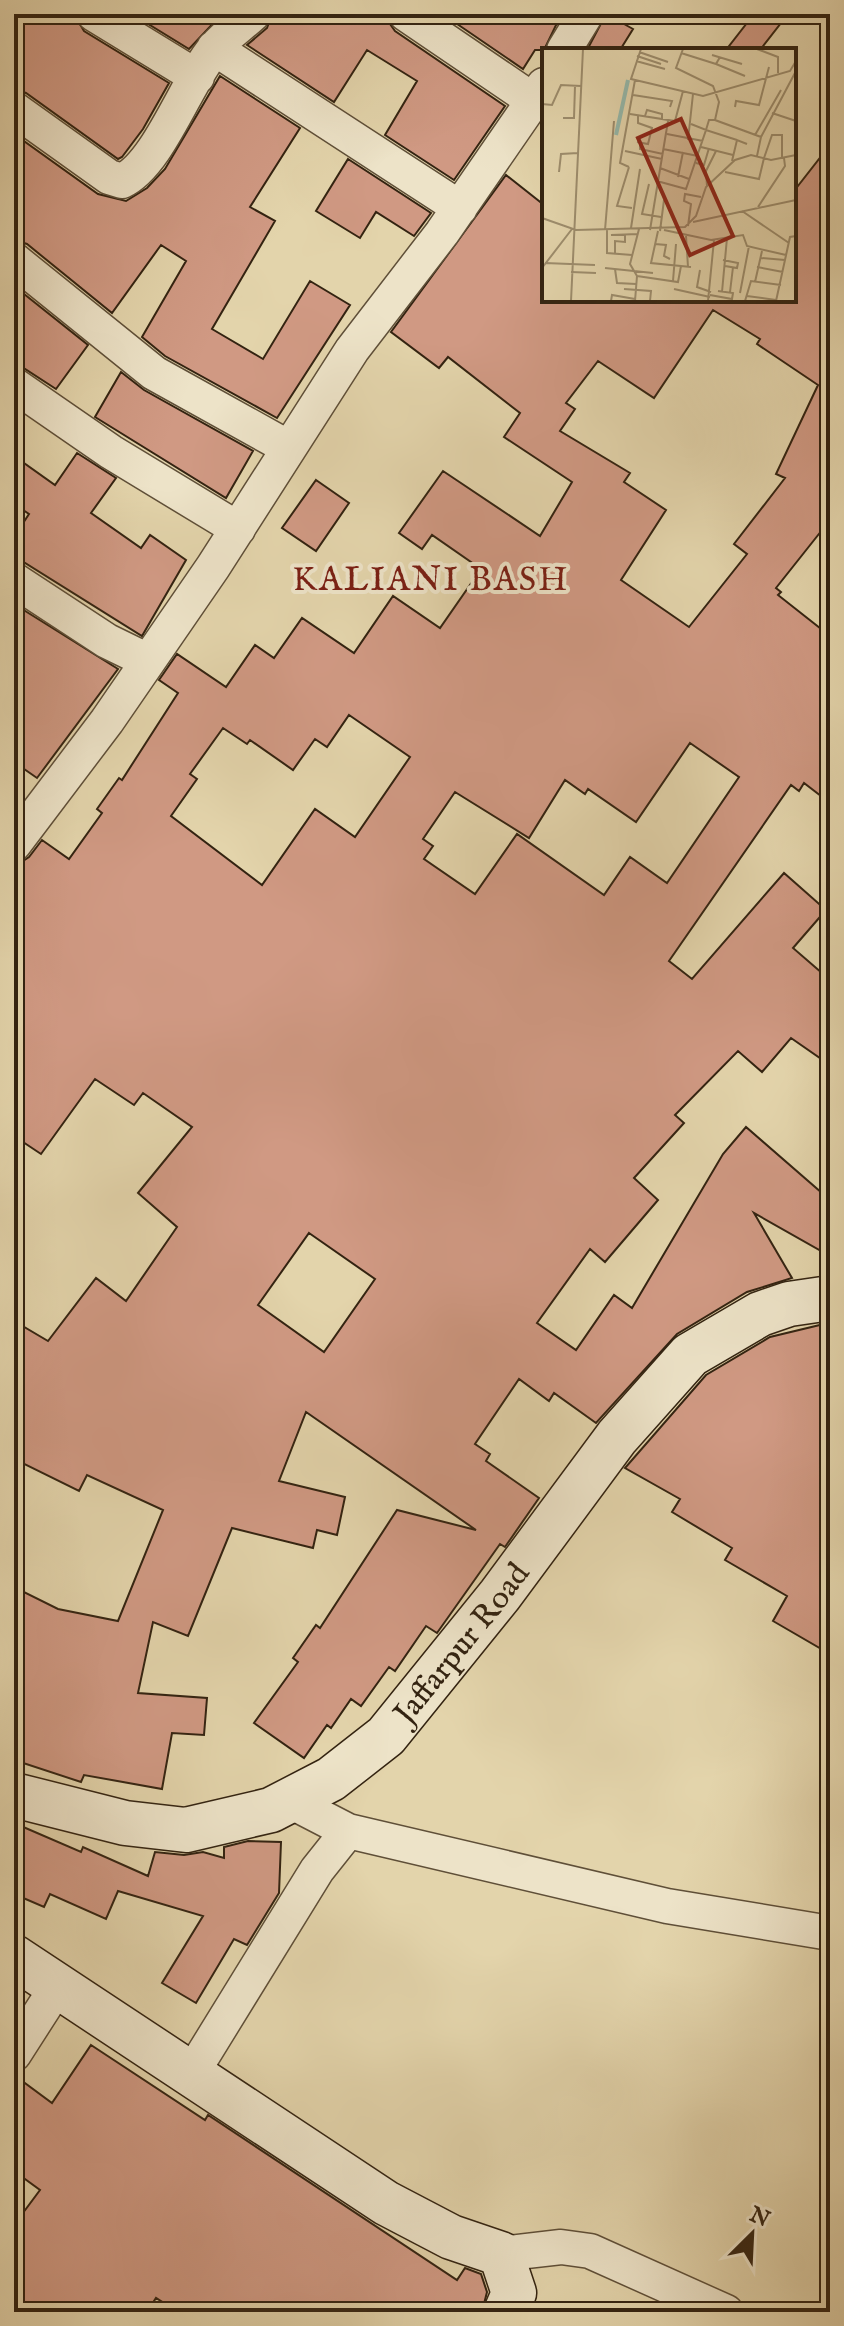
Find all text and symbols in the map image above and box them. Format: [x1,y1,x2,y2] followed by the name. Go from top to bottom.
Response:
[542,48,796,302] inset map
[293,559,569,602] district label: KALIANI BASH
[384,1555,540,1736] street label: Jaffarpur Road
[712,2194,792,2274] north arrow
[744,2200,774,2234] text: N

